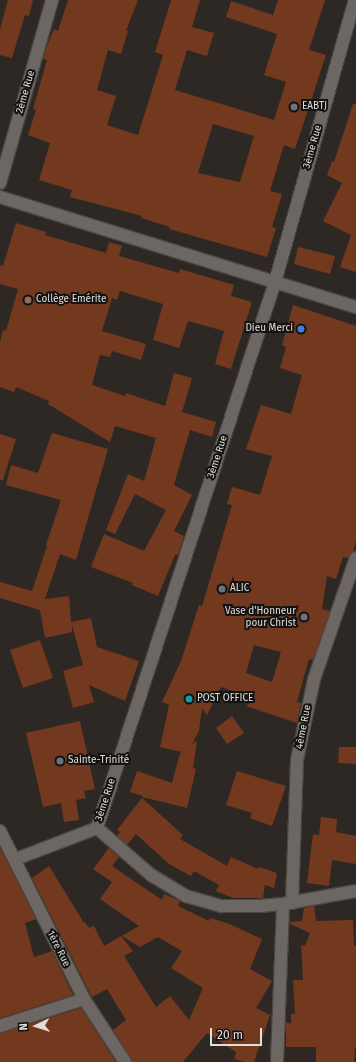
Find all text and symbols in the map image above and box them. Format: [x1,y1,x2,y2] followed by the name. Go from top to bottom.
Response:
[14,69,38,115] street label: 2ème Rue
[302,101,327,113] place label: EABTJ
[289,102,299,112] marker: EABTJ
[301,124,325,170] street label: 3ème Rue
[36,294,106,306] place label: Collège Emérite
[23,295,33,305] marker: Collège Emérite
[245,323,293,335] place label: Dieu Merci
[296,324,306,334] marker: Dieu Merci
[205,434,231,480] street label: 3ème Rue
[230,583,249,595] place label: ALIC
[217,584,227,594] marker: ALIC
[225,605,296,628] place label: Vase d'Honneur pour Christ
[299,612,309,622] marker: Vase d'Honneur pour Christ
[197,693,253,705] place label: POST OFFICE
[184,694,194,704] marker: POST OFFICE
[294,704,314,750] street label: 4ème Rue
[68,755,129,767] place label: Sainte-Trinité
[55,756,65,766] marker: Sainte-Trinité
[93,777,119,823] street label: 3ème Rue
[44,929,72,969] street label: 1ère Rue
[16,1006,56,1046] north arrow
[212,1020,264,1046] scale bar
[17,1023,30,1031] text: N
[217,1028,243,1042] text: 20 m

